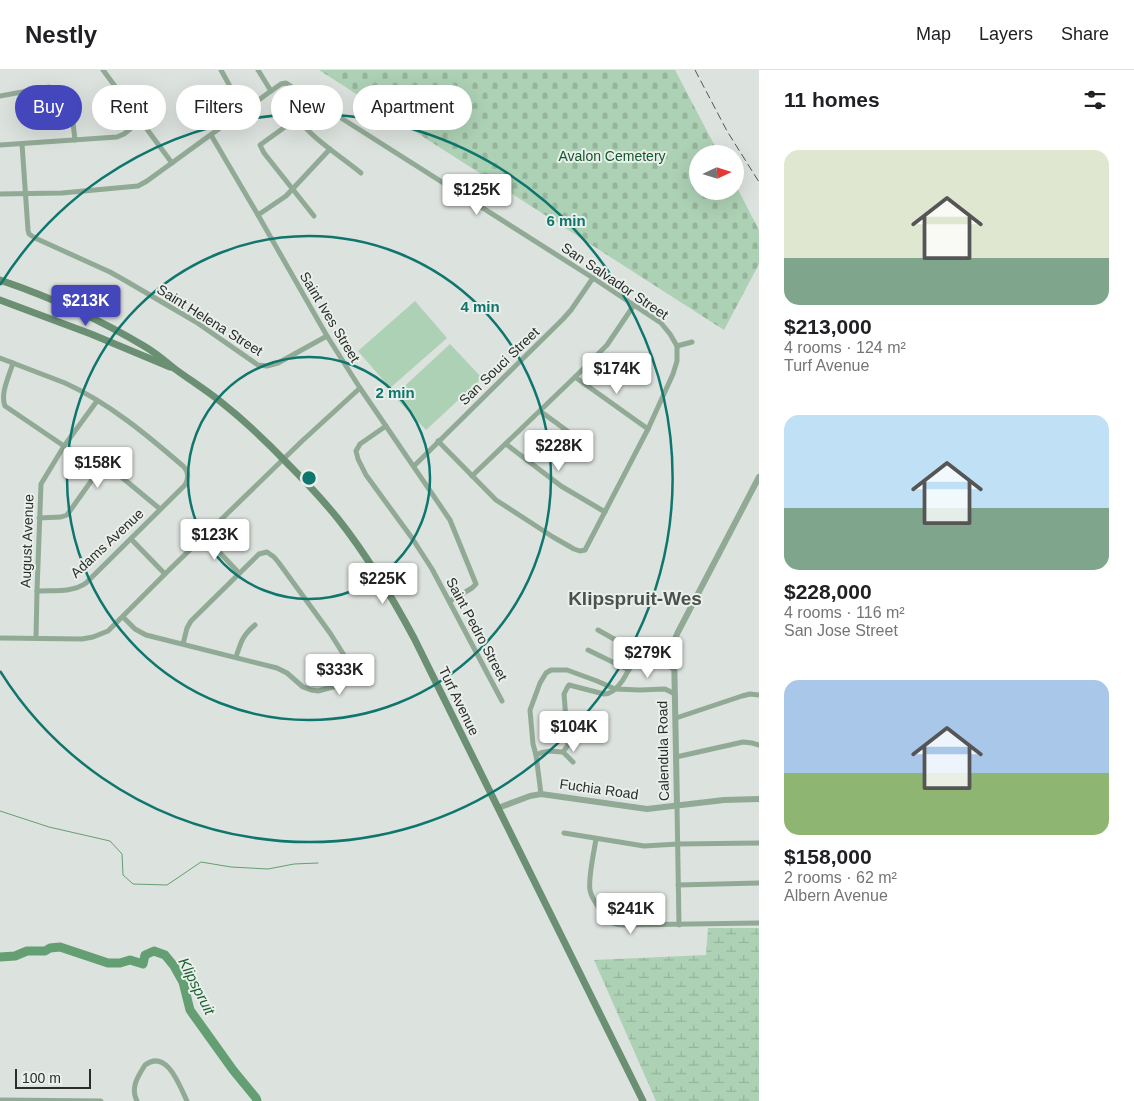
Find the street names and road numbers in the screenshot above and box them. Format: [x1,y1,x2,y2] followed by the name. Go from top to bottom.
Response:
[559,239,672,323] street label: San Salvador Street
[297,269,363,365] street label: Saint Ives Street
[154,281,266,359] street label: Saint Helena Street
[456,324,542,408] street label: San Souci Street
[17,494,37,588] street label: August Avenue
[67,505,147,581] street label: Adams Avenue
[443,575,511,683] street label: Saint Pedro Street
[435,664,483,738] street label: Turf Avenue
[654,701,672,801] street label: Calendula Road
[559,776,639,802] street label: Fuchia Road

